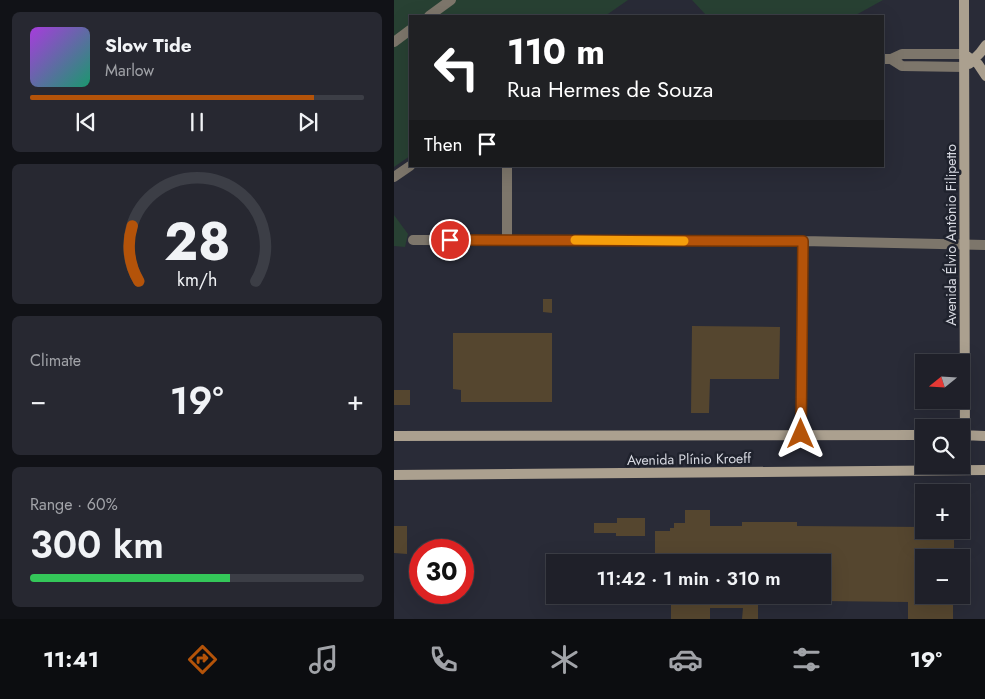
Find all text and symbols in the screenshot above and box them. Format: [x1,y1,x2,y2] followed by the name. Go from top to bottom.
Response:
[507,27,605,77] text: 110 m
[105,32,192,59] text: Slow Tide
[424,35,489,100] icon: left
[105,59,154,82] text: Marlow
[507,73,713,105] text: Rua Hermes de Souza
[72,108,100,136] icon: previous
[183,108,211,136] icon: pause
[294,108,322,136] icon: next
[473,130,501,158] icon: arrive
[424,131,463,158] text: Then
[941,144,961,326] street label: Avenida Élvio Antônio Filipetto
[164,204,230,280] text: 28
[429,219,471,261] pin
[436,226,464,254] icon: arrive
[177,267,217,293] text: km/h
[30,349,81,372] text: Climate
[915,354,970,409] north arrow
[915,354,970,604] map controls
[170,373,224,428] text: 19°
[30,380,47,421] text: −
[347,380,364,421] text: +
[774,407,826,459] position arrow
[915,419,970,474] button: search
[627,448,752,470] street label: Avenida Plínio Kroeff
[915,484,970,539] button: +
[30,493,118,516] text: Range · 60%
[30,517,164,572] text: 300 km
[409,539,474,604] speed limit sign: 30
[915,549,970,604] button: −
[596,565,781,592] text: 11:42 · 1 min · 310 m
[185,642,220,677] icon: directions
[306,642,341,677] icon: music
[426,642,461,677] icon: phone
[547,642,582,677] icon: climate
[668,642,703,677] icon: car
[789,642,824,677] icon: filters
[43,643,99,675] text: 11:41
[910,643,942,675] text: 19°

